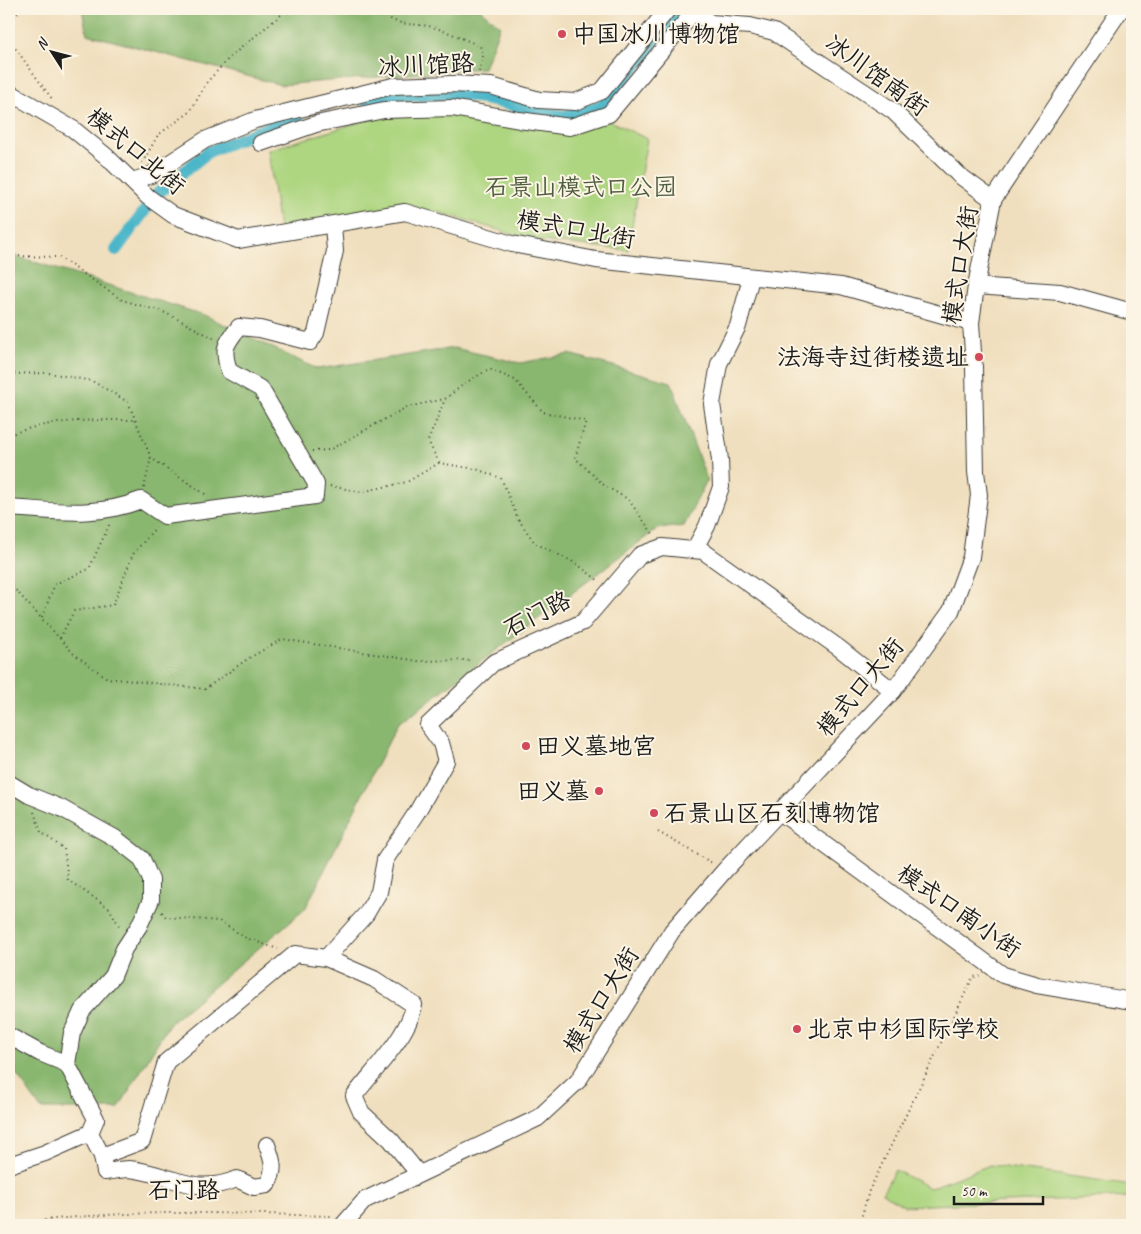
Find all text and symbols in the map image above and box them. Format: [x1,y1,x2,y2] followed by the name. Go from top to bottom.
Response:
[572,19,740,49] place label: 中国冰川博物馆
[28,28,78,78] north arrow
[556,28,568,40] marker: 中国冰川博物馆
[820,28,934,122] street label: 冰川馆南街
[32,34,53,53] text: N
[377,48,475,82] street label: 冰川馆路
[80,101,192,201] street label: 模式口北街
[485,172,677,202] park label: 石景山模式口公园
[936,203,984,327] street label: 模式口大街
[514,204,638,254] street label: 模式口北街
[777,342,969,372] place label: 法海寺过街楼遗址
[973,351,985,363] marker: 法海寺过街楼遗址
[498,584,576,644] street label: 石门路
[810,631,910,743] street label: 模式口大街
[536,731,656,761] place label: 田义墓地宫
[520,740,532,752] marker: 田义墓地宫
[517,776,589,806] place label: 田义墓
[593,785,605,797] marker: 田义墓
[664,798,880,828] place label: 石景山区石刻博物馆
[648,807,660,819] marker: 石景山区石刻博物馆
[891,857,1027,965] street label: 模式口南小街
[556,941,646,1059] street label: 模式口大街
[807,1014,999,1044] place label: 北京中杉国际学校
[791,1023,803,1035] marker: 北京中杉国际学校
[954,1174,1042,1206] scale bar
[148,1175,220,1205] street label: 石门路
[961,1182,988,1201] text: 50 m

